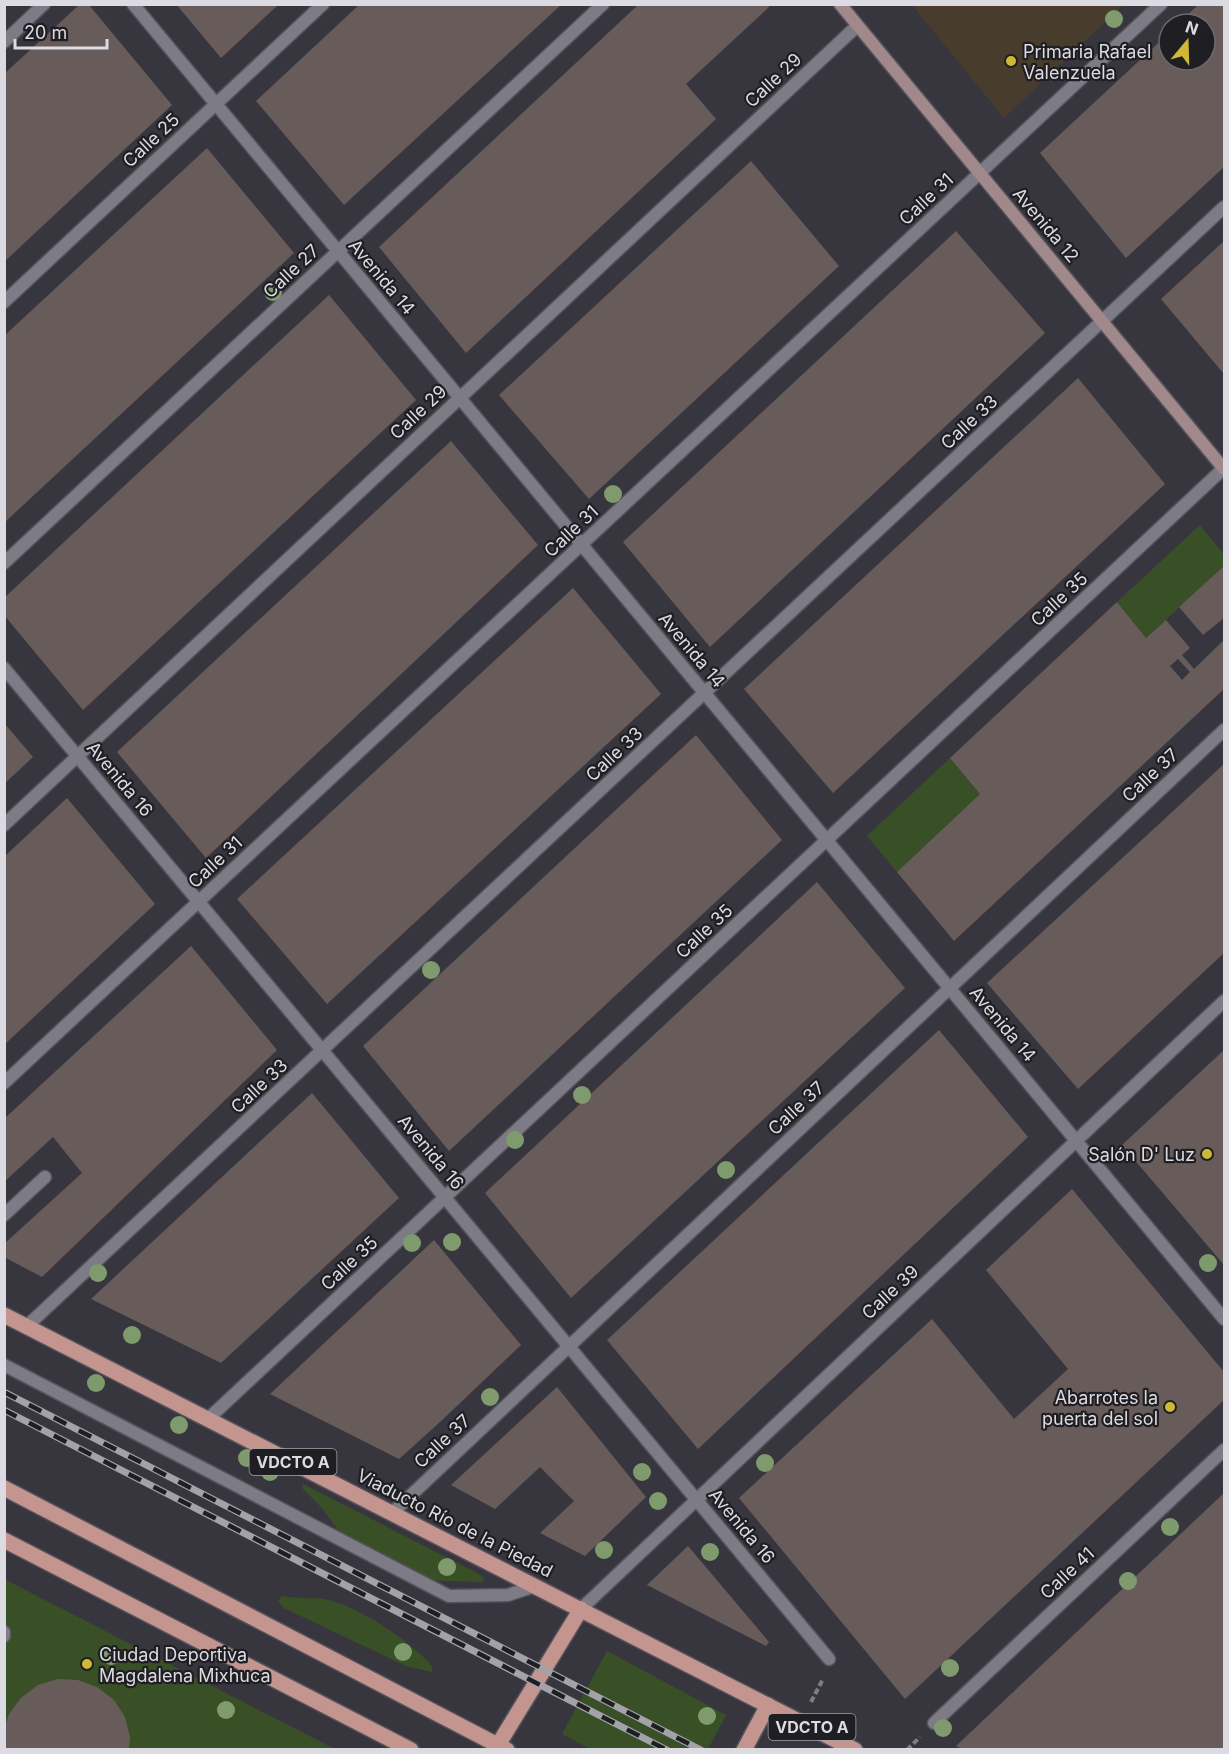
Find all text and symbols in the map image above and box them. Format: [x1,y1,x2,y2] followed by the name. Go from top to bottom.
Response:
[15,12,106,50] scale bar
[1157,12,1217,72] north arrow
[1183,16,1201,39] text: N
[24,22,67,43] text: 20 m
[1023,41,1151,83] place label: Primaria Rafael Valenzuela
[740,49,806,111] street label: Calle 29
[1004,54,1018,68] marker: Primaria Rafael Valenzuela
[118,109,184,171] street label: Calle 25
[895,169,957,229] street label: Calle 31
[1009,183,1083,267] street label: Avenida 12
[345,235,419,319] street label: Avenida 14
[259,240,323,302] street label: Calle 27
[385,381,451,443] street label: Calle 29
[936,391,1002,453] street label: Calle 33
[540,501,602,561] street label: Calle 31
[1026,568,1092,630] street label: Calle 35
[655,608,729,692] street label: Avenida 14
[581,723,647,785] street label: Calle 33
[83,737,157,821] street label: Avenida 16
[1118,744,1182,806] street label: Calle 37
[184,832,246,892] street label: Calle 31
[671,900,737,962] street label: Calle 35
[966,982,1040,1066] street label: Avenida 14
[226,1055,292,1117] street label: Calle 33
[764,1077,828,1139] street label: Calle 37
[394,1110,468,1194] street label: Avenida 16
[1088,1144,1195,1165] place label: Salón D' Luz
[1200,1147,1214,1161] marker: Salón D' Luz
[316,1232,382,1294] street label: Calle 35
[857,1261,923,1323] street label: Calle 39
[1042,1387,1158,1429] place label: Abarrotes la puerta del sol
[1163,1400,1177,1414] marker: Abarrotes la puerta del sol
[410,1410,474,1472] street label: Calle 37
[250,1449,336,1475] road number: VDCTO A
[354,1464,556,1582] street label: Viaducto Río de la Piedad
[705,1484,779,1568] street label: Avenida 16
[1036,1543,1098,1603] street label: Calle 41
[99,1644,271,1686] place label: Ciudad Deportiva Magdalena Mixhuca
[80,1657,94,1671] marker: Ciudad Deportiva Magdalena Mixhuca
[768,1714,856,1740] road number: VDCTO A

